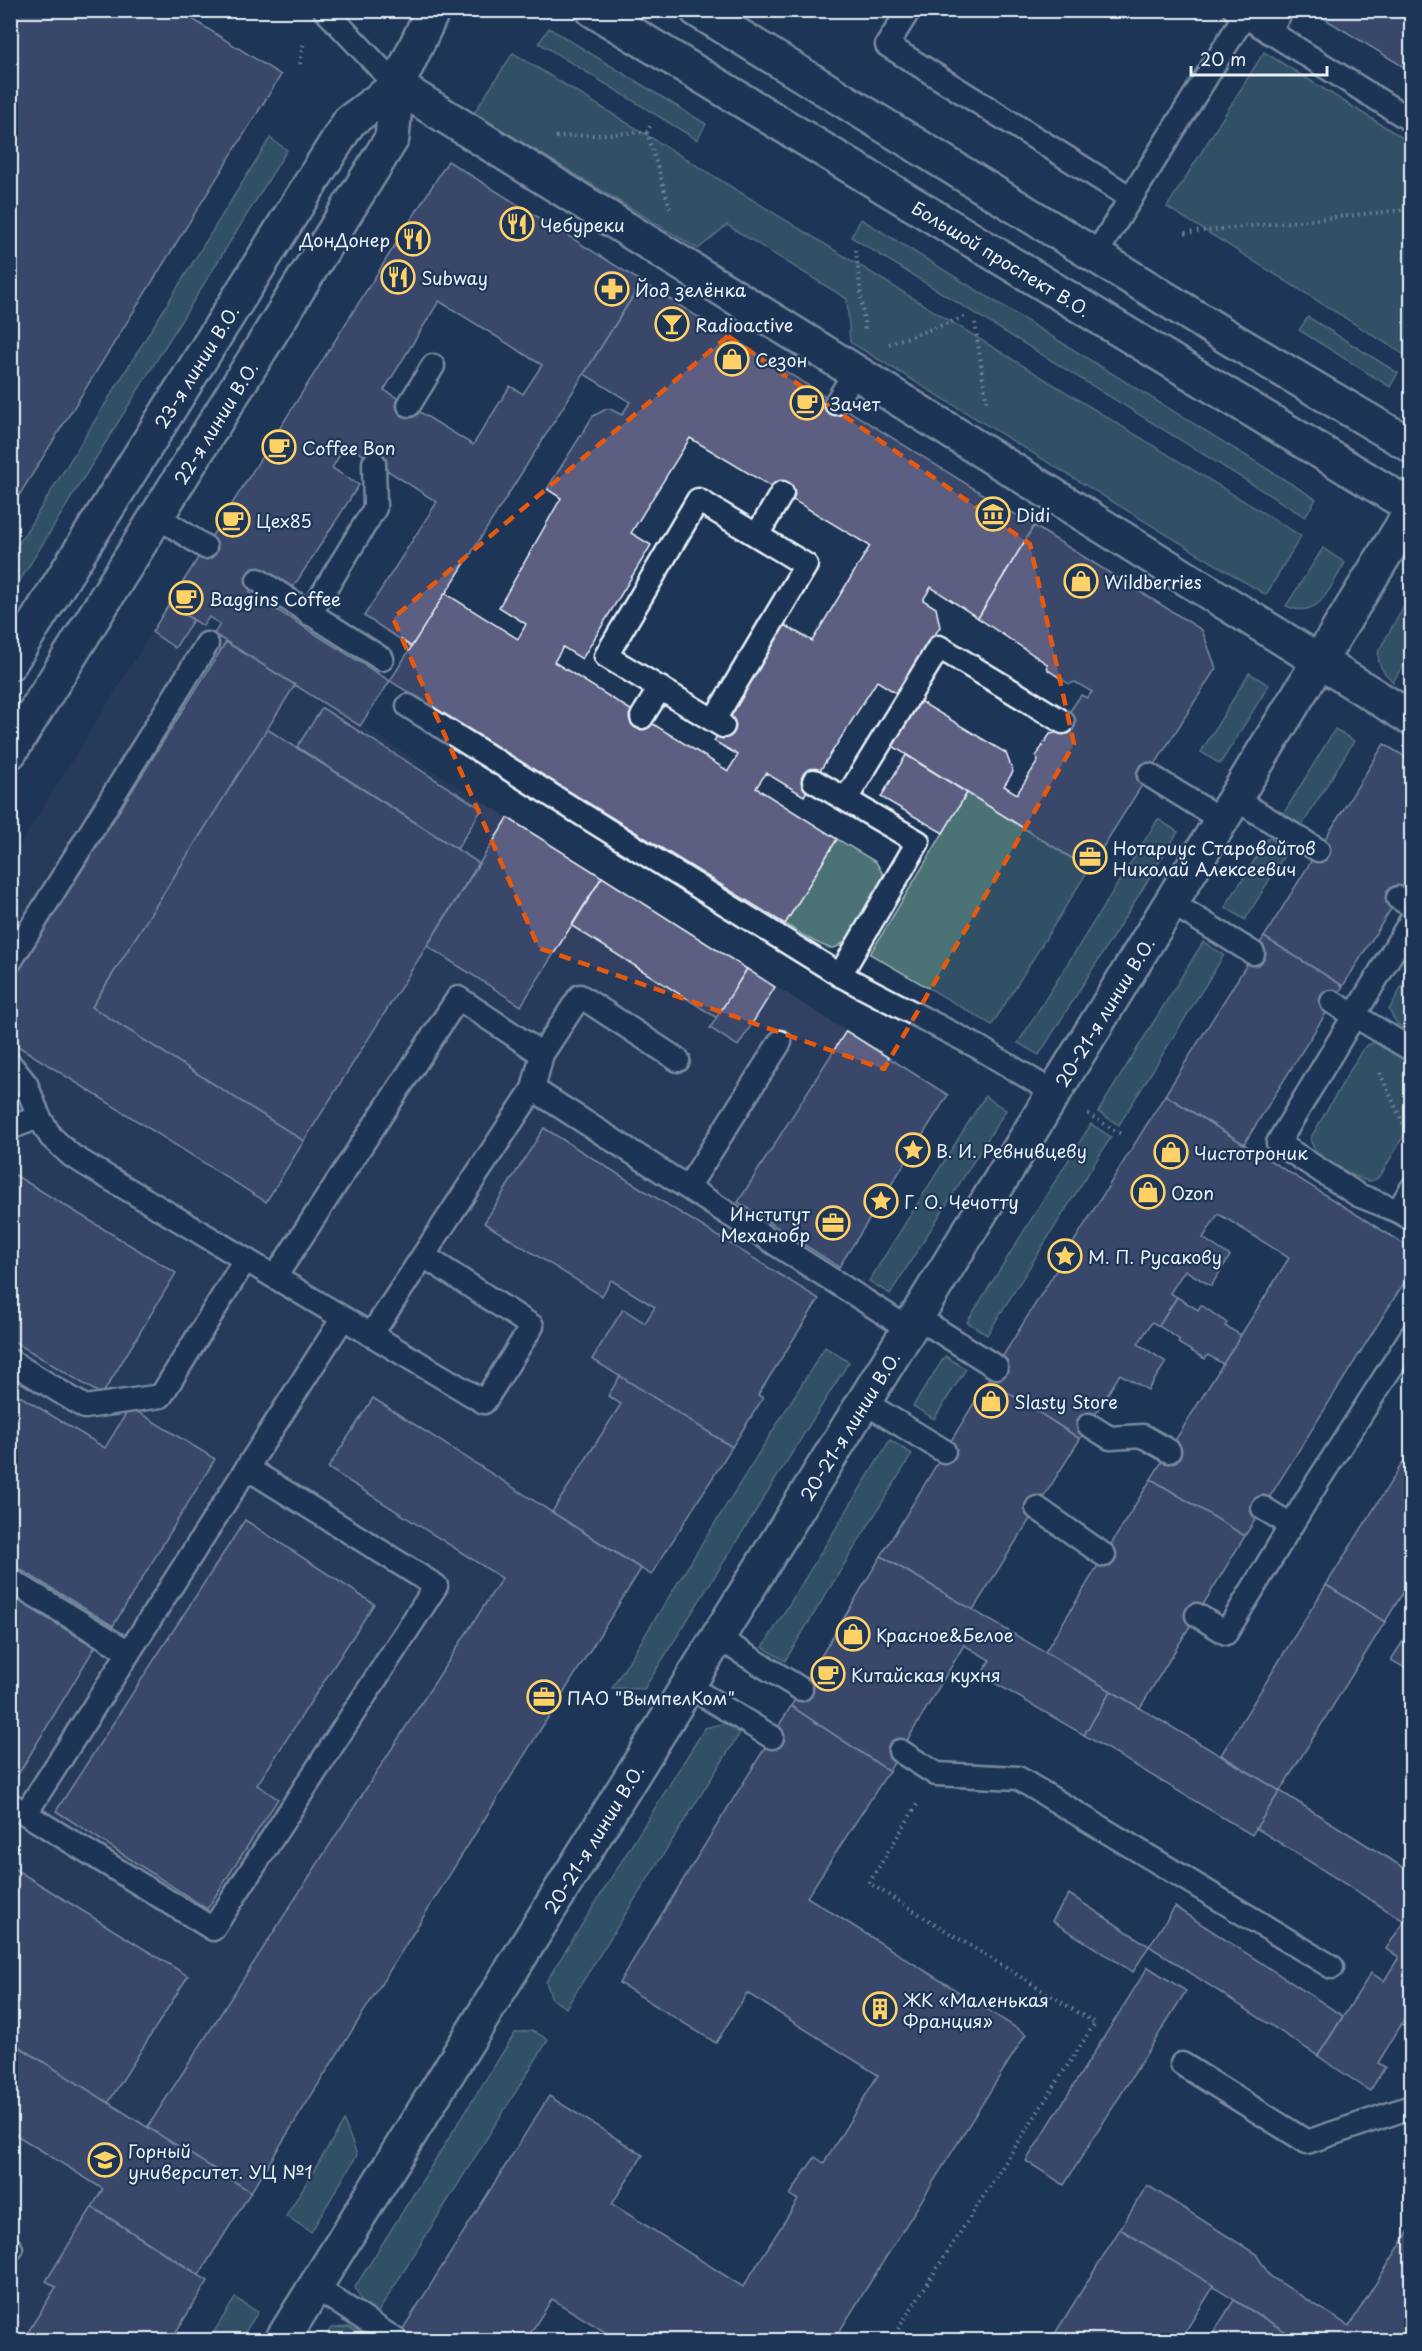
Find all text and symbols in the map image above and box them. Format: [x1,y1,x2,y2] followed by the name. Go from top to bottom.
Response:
[1191,39,1328,77] scale bar
[1200,45,1246,72] text: 20 m
[907,193,1096,323] street label: Большой проспект В.О.
[499,206,535,242] restaurant icon: Чебуреки
[540,211,625,238] place label: Чебуреки
[395,221,431,257] restaurant icon: ДонДонер
[299,226,390,253] place label: ДонДонер
[380,259,416,295] restaurant icon: Subway
[421,264,488,291] place label: Subway
[594,271,630,307] pharmacy icon: Йод зелёнка
[635,276,747,303] place label: Йод зелёнка
[147,299,245,433] street label: 23-я линии В.О.
[654,306,690,342] bar icon: Radioactive
[695,311,793,338] place label: Radioactive
[714,341,750,377] shop icon: Сезон
[755,346,807,373] place label: Сезон
[166,356,264,490] street label: 22-я линии В.О.
[789,385,825,421] cafe icon: Зачет
[830,390,881,417] place label: Зачет
[261,429,297,465] cafe icon: Coffee Bon
[302,434,396,461] place label: Coffee Bon
[975,496,1011,532] museum icon: Didi
[1016,501,1050,528] place label: Didi
[215,502,251,538] cafe icon: Цех85
[256,507,312,534] place label: Цех85
[1063,563,1099,599] shop icon: Wildberries
[1104,568,1202,595] place label: Wildberries
[168,580,204,616] cafe icon: Baggins Coffee
[209,585,341,612] place label: Baggins Coffee
[1113,834,1316,882] place label: Нотариус Старовойтов Николай Алексеевич
[1072,839,1108,875] office icon: Нотариус Старовойтов Николай Алексеевич
[1047,932,1160,1092] street label: 20-21-я линии В.О.
[895,1132,931,1168] place icon: В. И. Ревнивцеву
[1153,1134,1189,1170] shop icon: Чистотроник
[936,1137,1087,1164] place label: В. И. Ревнивцеву
[1194,1139,1308,1166] place label: Чистотроник
[1130,1174,1166,1210] shop icon: Ozon
[1171,1179,1214,1206] place label: Ozon
[863,1183,899,1219] place icon: Г. О. Чечотту
[904,1188,1019,1215] place label: Г. О. Чечотту
[720,1200,810,1248] place label: Институт Механобр
[815,1205,851,1241] office icon: Институт Механобр
[1047,1238,1083,1274] place icon: М. П. Русакову
[1088,1243,1222,1270] place label: М. П. Русакову
[792,1346,906,1506] street label: 20-21-я линии В.О.
[973,1383,1009,1419] shop icon: Slasty Store
[1014,1388,1118,1415] place label: Slasty Store
[835,1616,871,1652] shop icon: Красное&Белое
[876,1621,1014,1648] place label: Красное&Белое
[810,1656,846,1692] cafe icon: Китайская кухня
[851,1661,1001,1688] place label: Китайская кухня
[526,1679,562,1715] office icon: ПАО "ВымпелКом"
[567,1684,735,1711] place label: ПАО "ВымпелКом"
[536,1759,650,1919] street label: 20-21-я линии В.О.
[902,1986,1049,2034] place label: ЖК «Маленькая Франция»
[862,1991,898,2027] building icon: ЖК «Маленькая Франция»
[128,2137,313,2185] place label: Горный университет. УЦ №1
[87,2142,123,2178] school or university icon: Горный университет. УЦ №1

